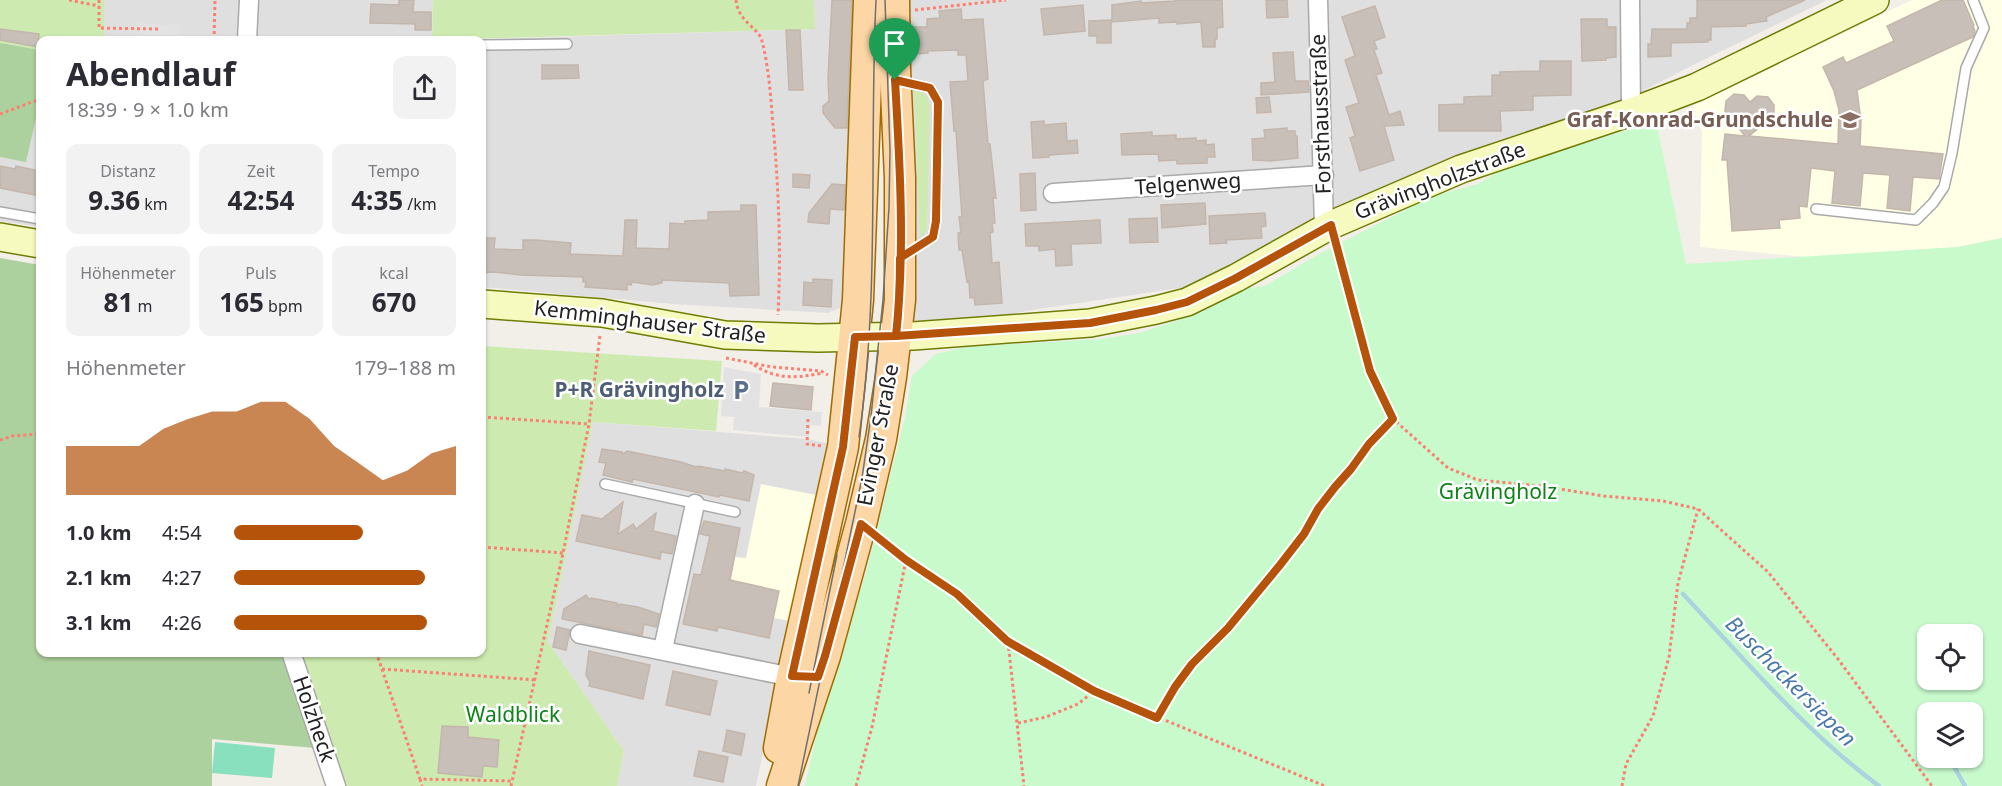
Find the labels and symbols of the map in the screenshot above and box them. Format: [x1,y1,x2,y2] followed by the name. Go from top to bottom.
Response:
[869,18,920,80] pin
[1303,33,1337,195] street label: Forsthausstraße
[1567,105,1833,133] place label: Graf-Konrad-Grundschule
[1838,108,1862,132] school or university icon: Graf-Konrad-Grundschule
[1350,135,1529,226] street label: Grävingholzstraße
[1134,165,1242,201] street label: Telgenweg
[533,293,768,349] street label: Kemminghauser Straße
[850,362,904,508] street label: Evinger Straße
[554,375,724,403] place label: P+R Grävingholz
[729,378,753,402] parking icon: P+R Grävingholz
[1439,477,1557,505] park label: Grävingholz
[1720,608,1864,752] water label: Buschackersiepen
[287,672,343,766] street label: Holzheck
[466,700,561,728] park label: Waldblick

